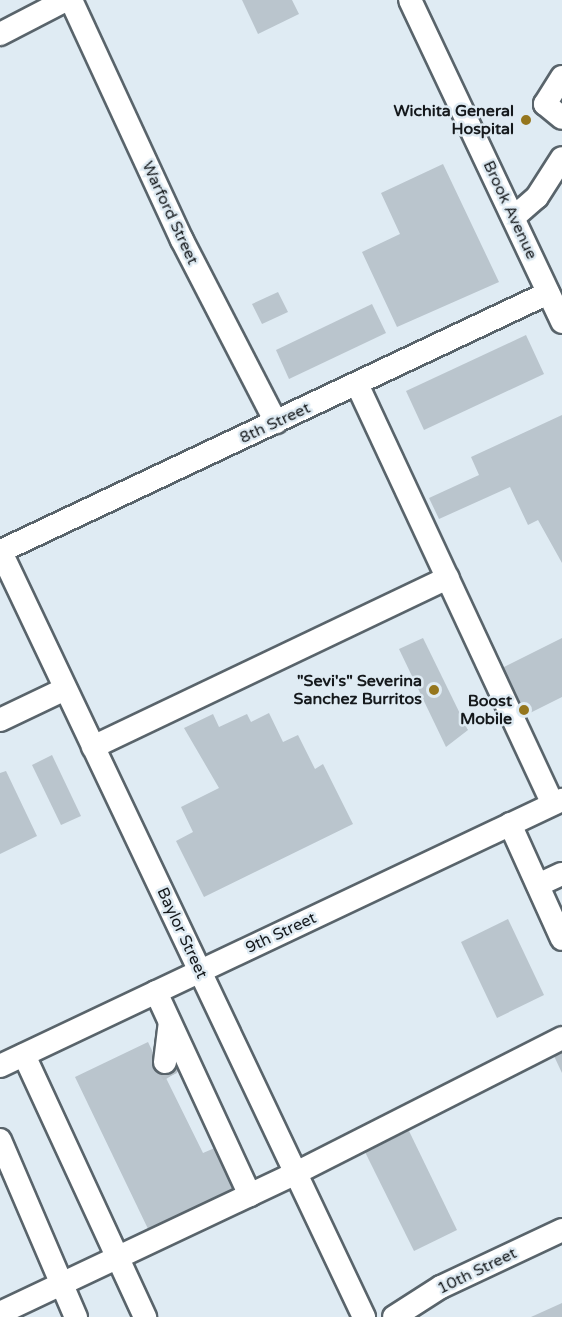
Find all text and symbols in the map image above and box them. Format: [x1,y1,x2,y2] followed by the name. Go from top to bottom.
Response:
[393,101,514,139] place label: Wichita General Hospital
[519,113,533,127] marker: Wichita General Hospital
[138,158,202,268] street label: Warford Street
[479,158,541,262] street label: Brook Avenue
[237,398,313,448] street label: 8th Street
[294,671,422,709] place label: "Sevi's" Severina Sanchez Burritos
[427,683,441,697] marker: "Sevi's" Severina Sanchez Burritos
[460,691,512,729] place label: Boost Mobile
[517,703,531,717] marker: Boost Mobile
[153,884,211,982] street label: Baylor Street
[243,908,319,958] street label: 9th Street
[434,1244,520,1298] street label: 10th Street

